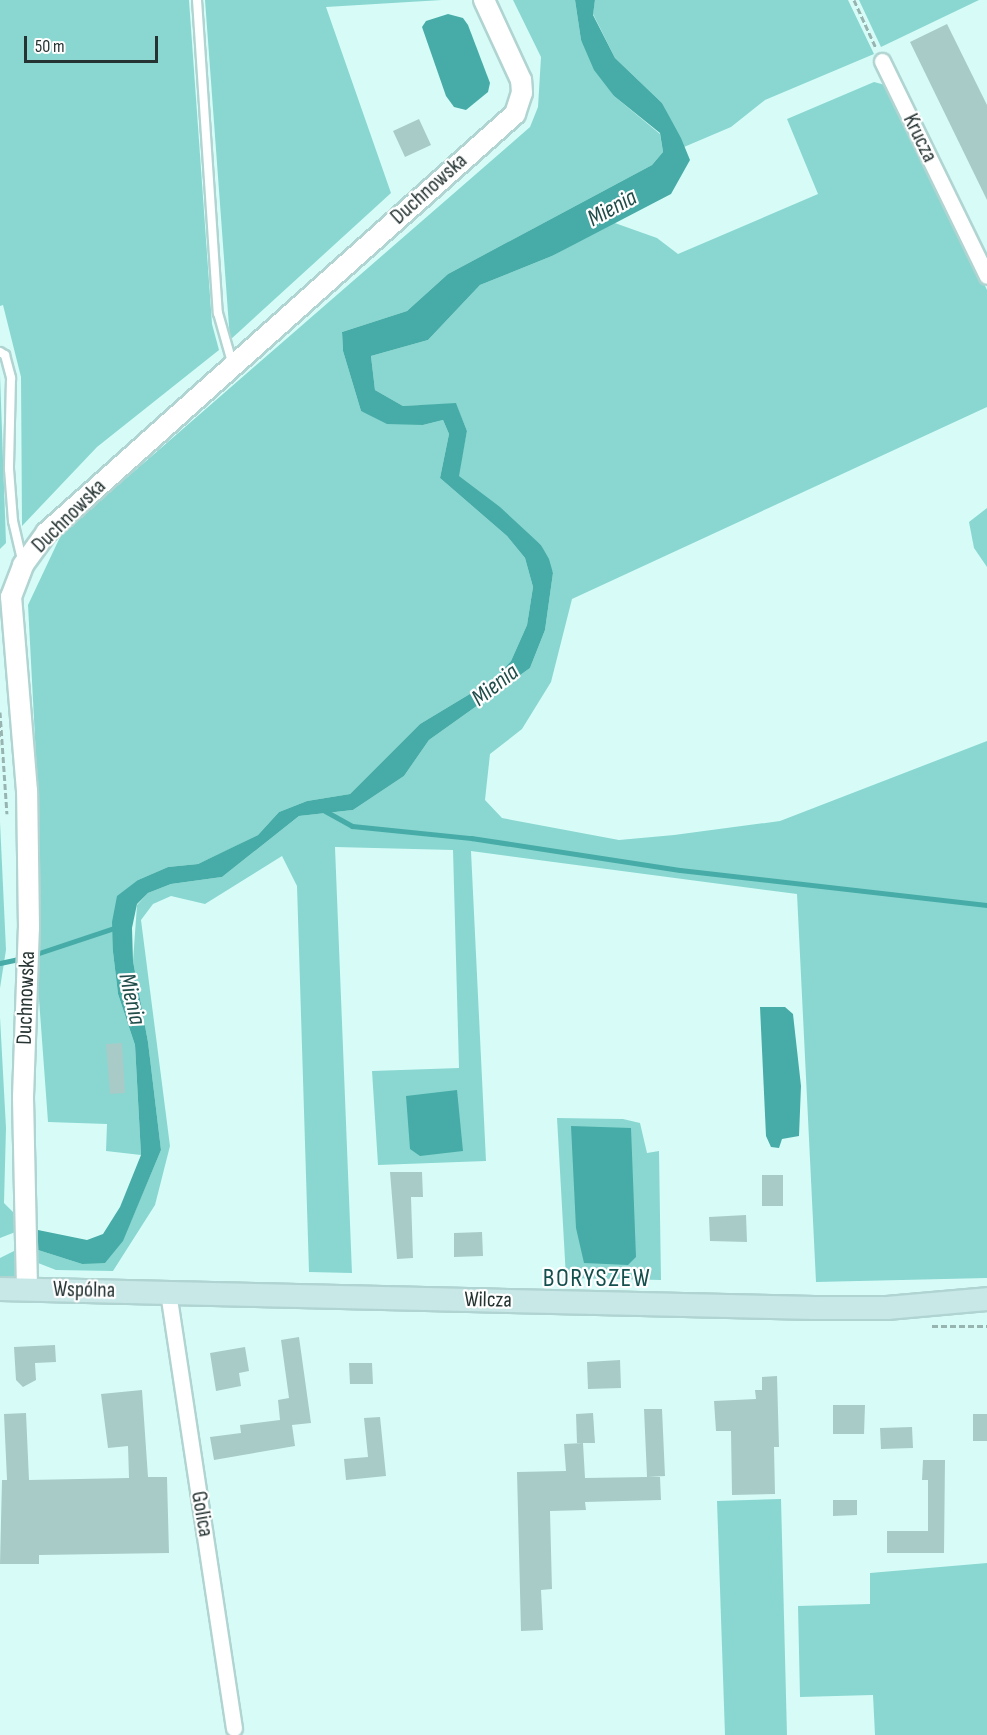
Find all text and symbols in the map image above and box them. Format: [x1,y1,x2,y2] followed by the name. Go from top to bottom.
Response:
[27,24,160,62] scale bar
[35,36,65,57] text: 50 m
[897,110,943,166] street label: Krucza
[385,148,473,230] street label: Duchnowska
[582,183,642,233] water label: Mienia
[27,474,111,558] street label: Duchnowska
[466,658,524,712] water label: Mienia
[11,951,41,1045] street label: Duchnowska
[112,971,152,1027] water label: Mienia
[543,1263,651,1295] district label: BORYSZEW
[53,1276,115,1304] street label: Wspólna
[464,1286,512,1314] street label: Wilcza
[185,1489,219,1539] street label: Golica

